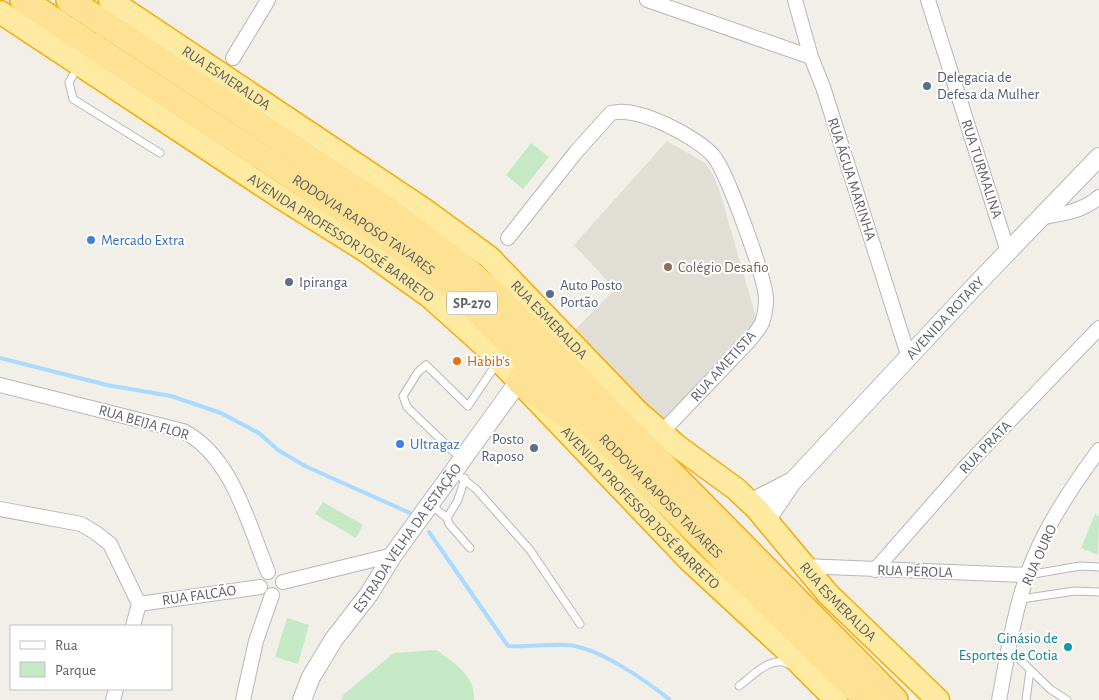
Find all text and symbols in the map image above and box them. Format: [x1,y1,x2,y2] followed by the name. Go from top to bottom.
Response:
[179,43,273,113] street label: RUA ESMERALDA
[937,70,1040,102] place label: Delegacia de Defesa da Mulher
[921,80,933,92] marker: Delegacia de Defesa da Mulher
[825,115,880,243] street label: RUA ÁGUA MARINHA
[958,118,1005,221] street label: RUA TURMALINA
[245,171,437,305] street label: AVENIDA PROFESSOR JOSÉ BARRETO
[289,172,437,278] street label: RODOVIA RAPOSO TAVARES
[101,233,185,248] place label: Mercado Extra
[85,234,97,246] marker: Mercado Extra
[678,260,769,275] place label: Colégio Desafio
[662,261,674,273] marker: Colégio Desafio
[903,274,988,363] street label: AVENIDA ROTARY
[299,275,348,290] place label: Ipiranga
[283,276,295,288] marker: Ipiranga
[508,278,590,363] street label: RUA ESMERALDA
[560,278,622,310] place label: Auto Posto Portão
[544,288,556,300] marker: Auto Posto Portão
[447,292,497,314] road number: SP-270
[688,328,759,405] street label: RUA AMETISTA
[467,354,510,369] place label: Habib's
[451,355,463,367] marker: Habib's
[97,402,191,443] street label: RUA BEIJA FLOR
[957,418,1014,477] street label: RUA PRATA
[558,424,722,592] street label: AVENIDA PROFESSOR JOSÉ BARRETO
[596,431,725,561] street label: RODOVIA RAPOSO TAVARES
[481,432,524,464] place label: Posto Raposo
[410,437,460,452] place label: Ultragaz
[394,438,406,450] marker: Ultragaz
[528,442,540,454] marker: Posto Raposo
[351,461,465,616] street label: ESTRADA VELHA DA ESTAÇÃO
[1019,522,1060,588] street label: RUA OURO
[797,560,879,644] street label: RUA ESMERALDA
[877,561,954,580] street label: RUA PÉROLA
[161,582,237,608] street label: RUA FALCÃO
[10,625,172,690] legend
[959,631,1058,663] place label: Ginásio de Esportes de Cotia
[55,638,78,653] text: Rua
[1062,641,1074,653] marker: Ginásio de Esportes de Cotia
[55,663,96,678] text: Parque

